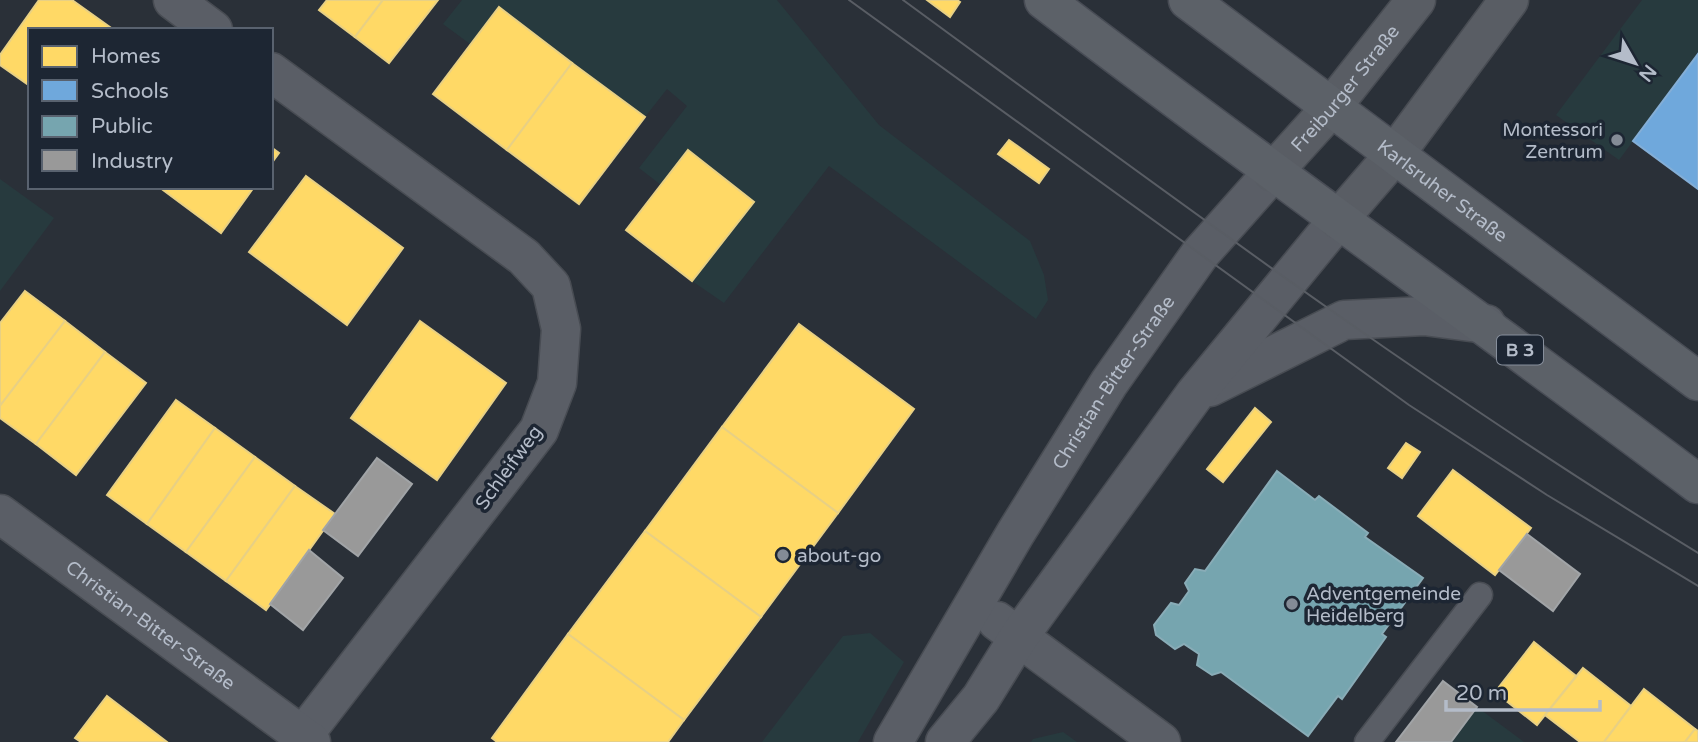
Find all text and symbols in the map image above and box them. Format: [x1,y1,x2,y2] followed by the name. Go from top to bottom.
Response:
[1287,21,1404,157] street label: Freiburger Straße
[28,28,273,189] legend
[1600,28,1670,98] north arrow
[91,44,161,69] text: Homes
[1634,60,1661,86] text: N
[91,79,169,104] text: Schools
[91,114,153,139] text: Public
[1502,119,1603,163] place label: Montessori Zentrum
[1609,132,1625,148] marker: Montessori Zentrum
[1373,135,1512,247] street label: Karlsruher Straße
[91,149,173,174] text: Industry
[1048,291,1179,474] street label: Christian-Bitter-Straße
[1497,336,1543,364] road number: B 3
[471,421,547,514] street label: Schleifweg
[797,545,881,567] place label: about-go
[775,547,791,563] marker: about-go
[61,556,239,695] street label: Christian-Bitter-Straße
[1306,583,1461,627] place label: Adventgemeinde Heidelberg
[1284,596,1300,612] marker: Adventgemeinde Heidelberg
[1446,668,1600,712] scale bar
[1456,681,1507,706] text: 20 m

